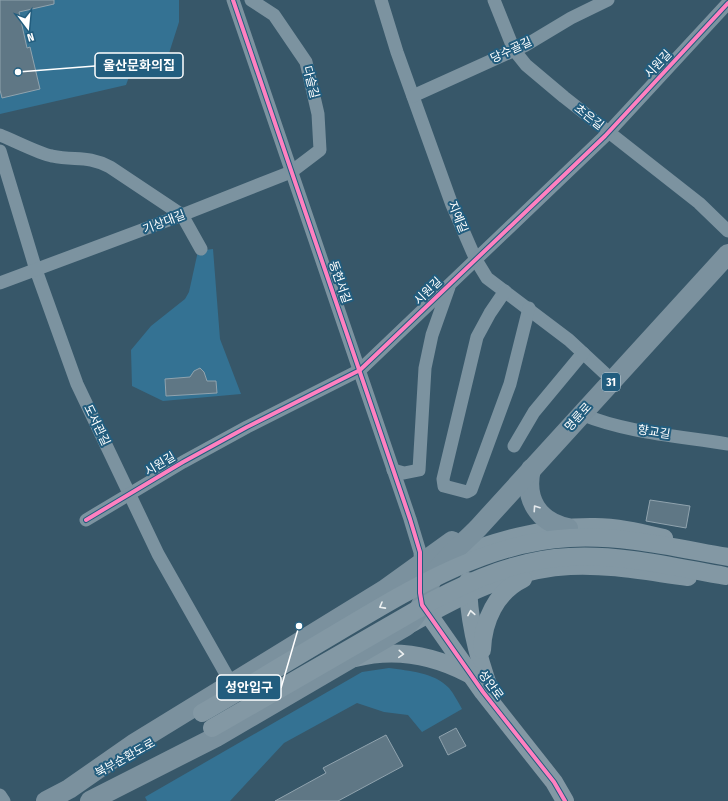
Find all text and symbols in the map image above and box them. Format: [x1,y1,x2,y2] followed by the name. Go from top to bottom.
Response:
[8,8,48,48] north arrow
[26,30,36,44] text: N
[488,34,534,66] street label: 당수골길
[642,47,674,81] street label: 시원길
[95,53,183,78] callout: 울산문화의집
[103,58,175,73] text: 울산문화의집
[300,64,322,100] street label: 다슬길
[572,101,606,133] street label: 초은길
[445,199,471,235] street label: 지예길
[141,208,187,236] street label: 기상대길
[326,259,354,305] street label: 동헌서길
[411,274,445,308] street label: 시원길
[602,373,620,391] road number: 31
[562,400,594,434] street label: 명륜로
[81,402,113,448] street label: 도서관길
[637,422,671,442] street label: 향교길
[142,449,178,479] street label: 시원길
[533,505,541,512] one-way arrow
[379,602,387,609] one-way arrow
[467,610,476,616] one-way arrow
[398,649,404,658] one-way arrow
[476,667,506,703] street label: 성안로
[217,675,281,700] callout: 성안입구
[225,680,273,695] text: 성안입구
[93,736,157,780] street label: 북부순환도로

